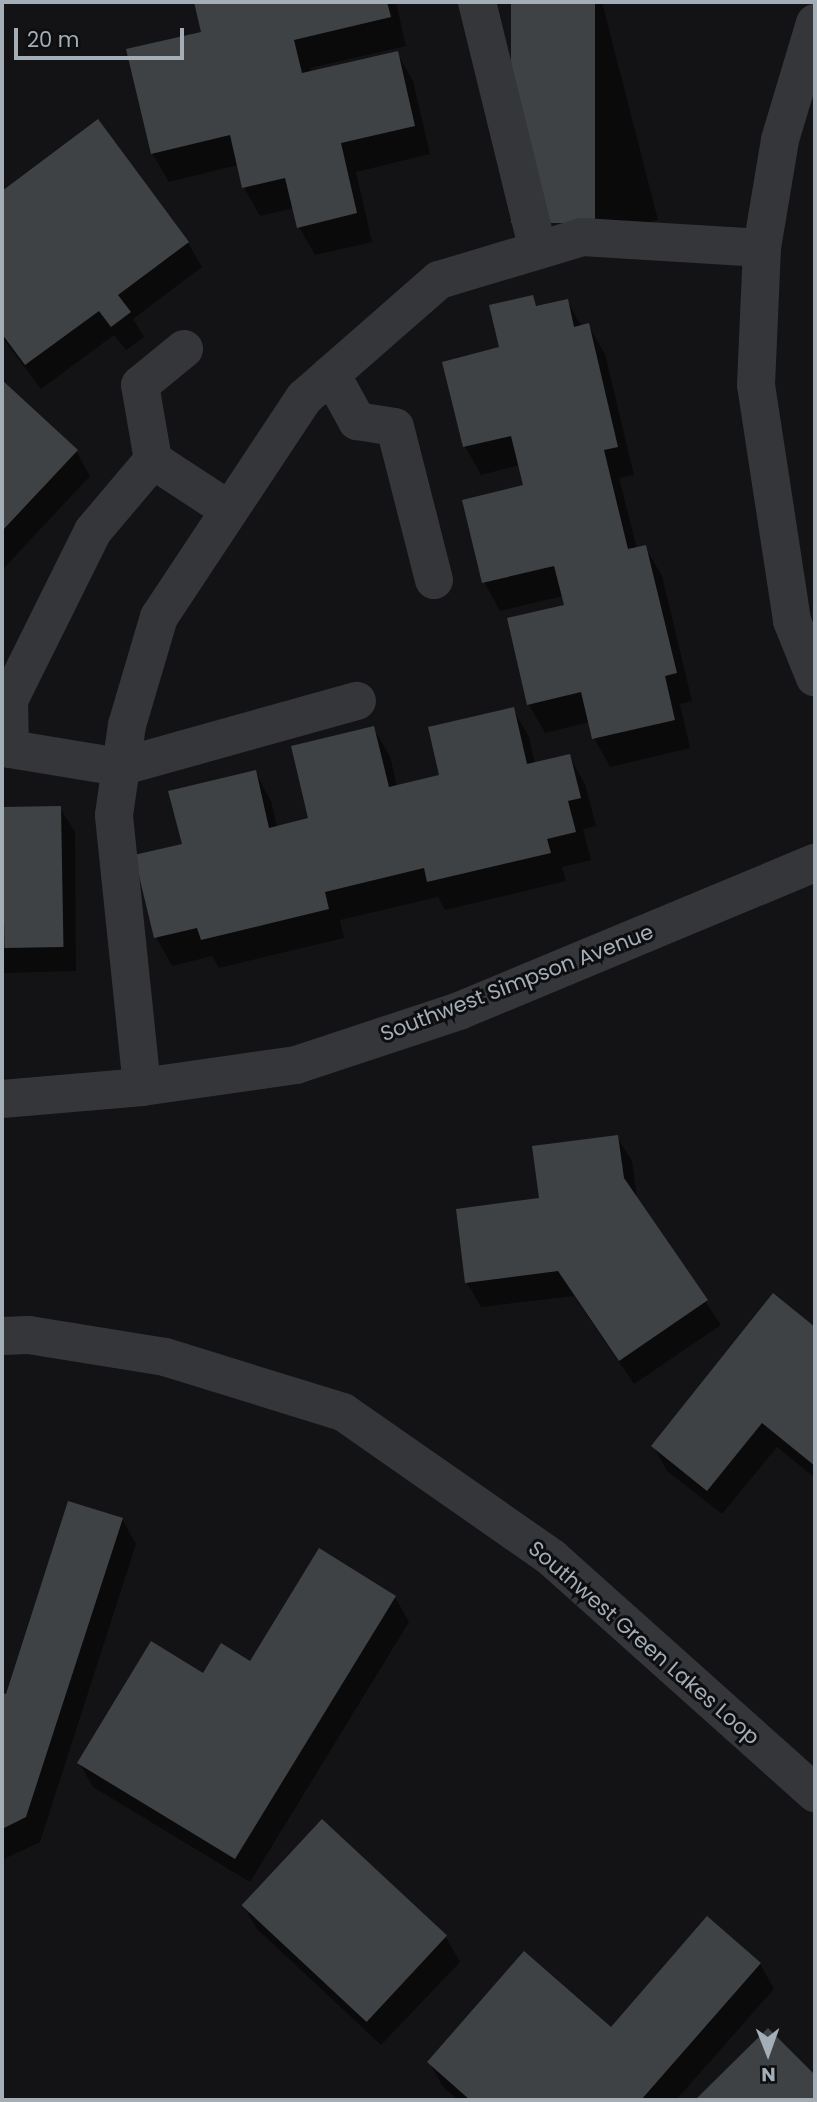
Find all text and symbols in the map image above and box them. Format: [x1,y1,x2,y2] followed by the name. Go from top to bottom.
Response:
[18,14,187,58] scale bar
[27,25,80,54] text: 20 m
[377,919,657,1047] street label: Southwest Simpson Avenue
[523,1536,765,1750] street label: Southwest Green Lakes Loop
[733,2018,803,2088] north arrow
[761,2061,776,2088] text: N

